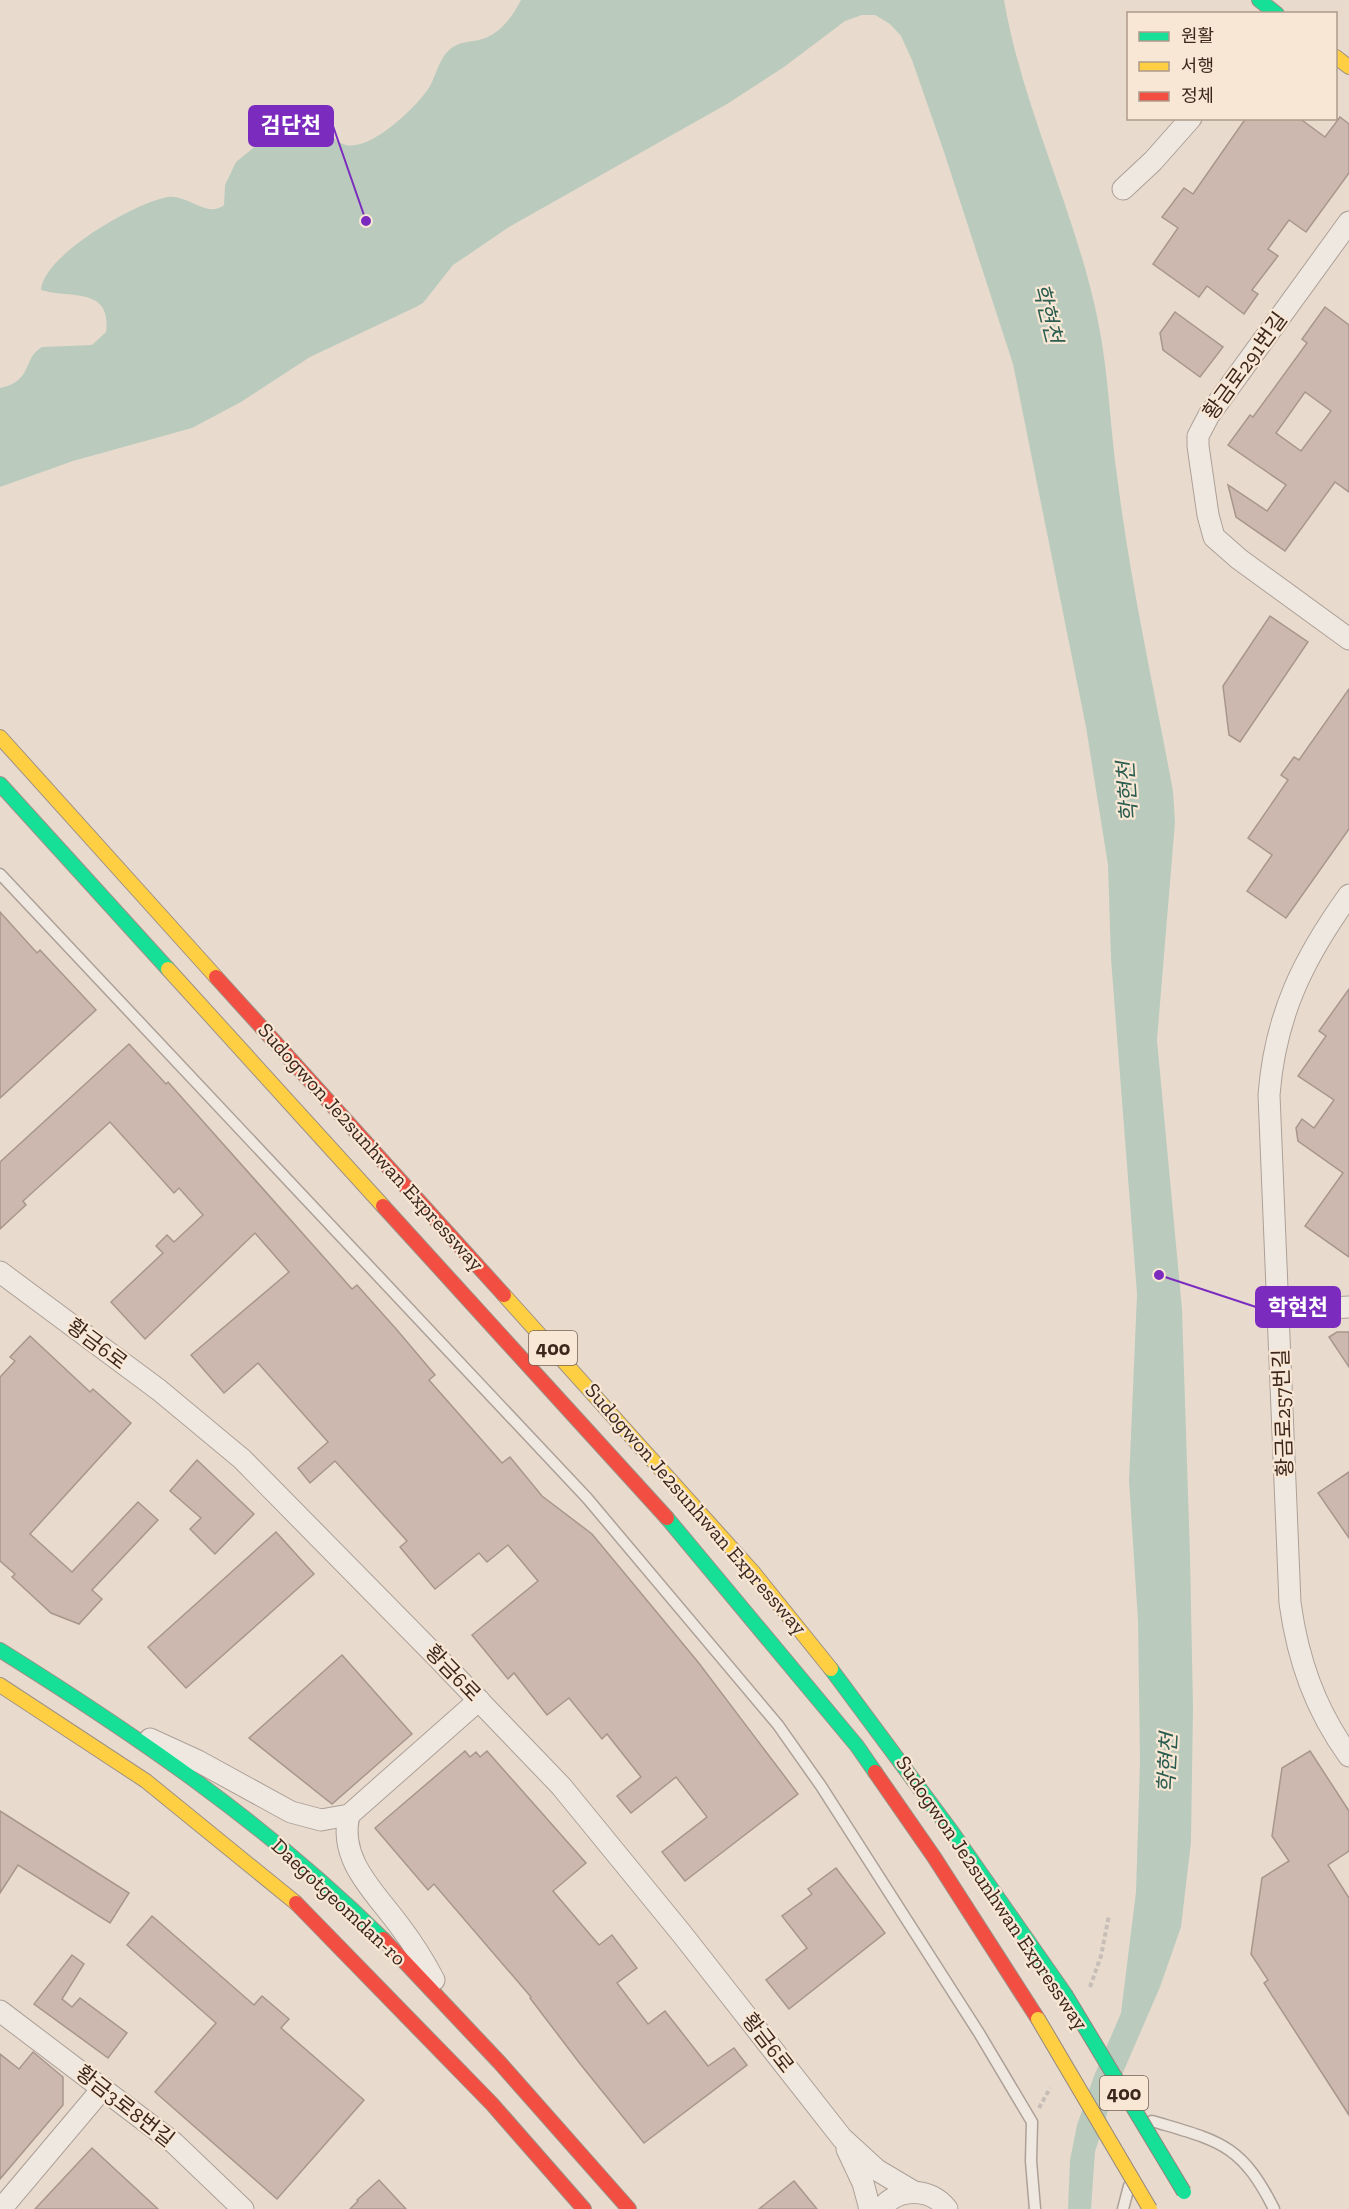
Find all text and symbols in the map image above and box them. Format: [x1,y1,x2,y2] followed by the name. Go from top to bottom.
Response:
[1127,12,1337,120] legend
[1181,25,1214,47] text: 원활
[1181,55,1214,77] text: 서행
[1181,85,1214,107] text: 정체
[249,106,333,146] callout: 검단천
[261,112,321,139] text: 검단천
[1027,280,1069,349] water label: 학현천
[1197,307,1292,424] street label: 황금로291번길
[1112,758,1143,823] water label: 학현천
[253,1017,490,1276] street label: Sudogwon Je2sunhwan Expressway
[1256,1287,1340,1327] callout: 학현천
[1268,1294,1328,1321] text: 학현천
[62,1313,132,1374] street label: 황금6로
[529,1331,577,1365] road number: 400
[1268,1349,1297,1477] street label: 황금로257번길
[580,1378,813,1640] street label: Sudogwon Je2sunhwan Expressway
[420,1639,486,1706] street label: 황금6로
[1152,1729,1183,1794] water label: 학현천
[891,1751,1094,2035] street label: Sudogwon Je2sunhwan Expressway
[267,1833,412,1970] street label: Daegotgeomdan-ro
[737,2008,800,2078] street label: 황금6로
[71,2059,180,2152] street label: 황금3로8번길
[1100,2076,1148,2110] road number: 400

